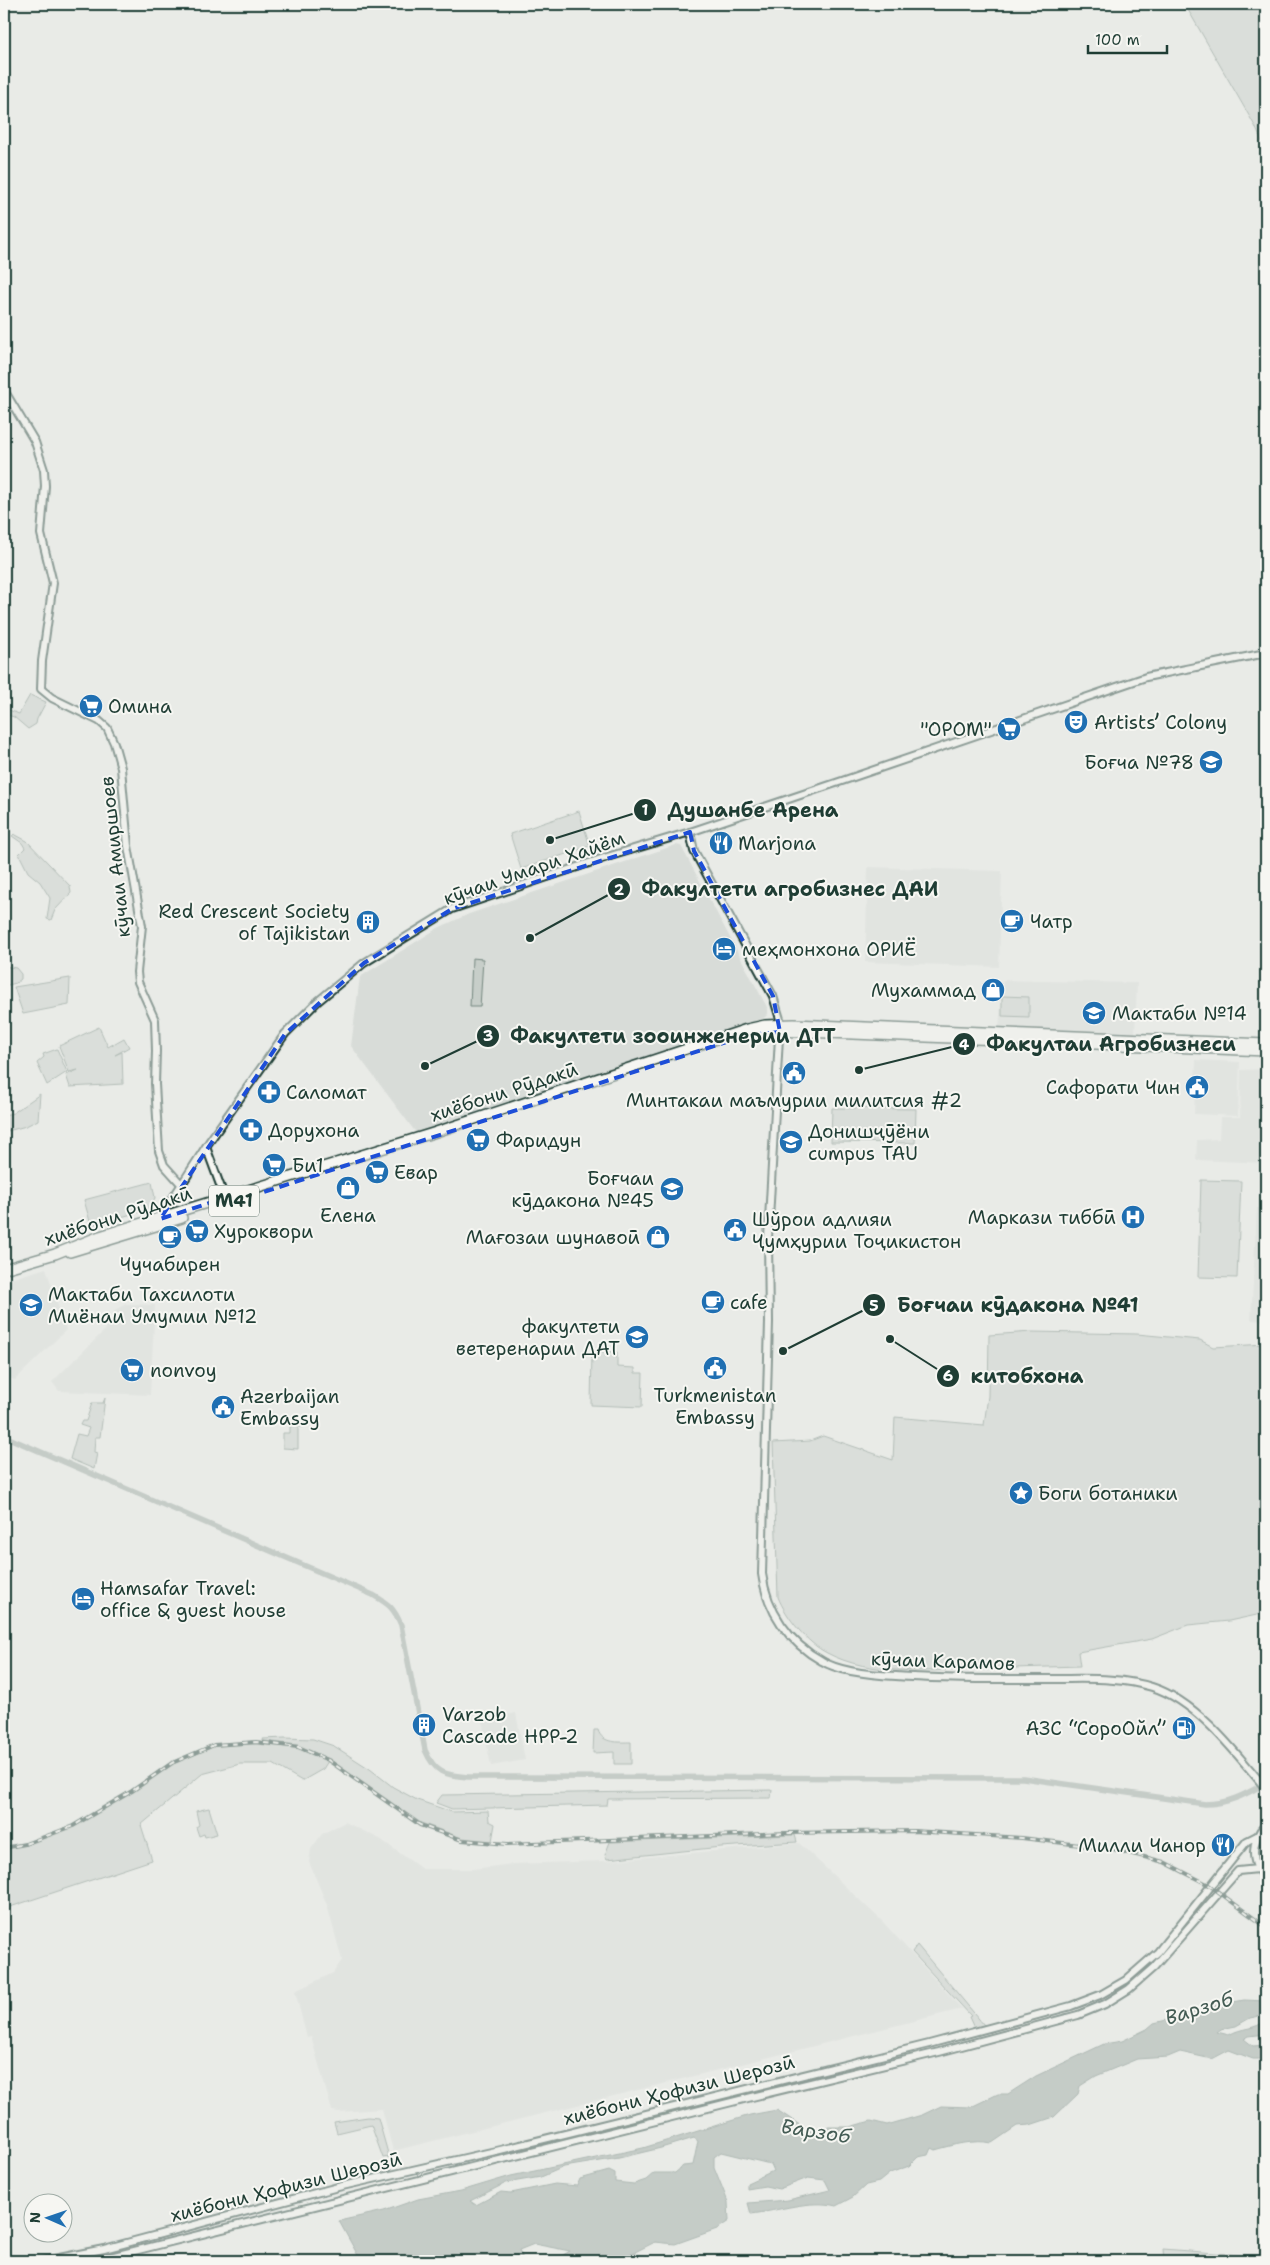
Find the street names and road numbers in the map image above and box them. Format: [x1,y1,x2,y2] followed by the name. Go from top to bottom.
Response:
[94,775,136,939] street label: кӯчаи Амиршоев
[440,825,628,911] street label: кӯчаи Умари Хайём
[427,1056,581,1128] street label: хиёбони Рӯдакӣ
[41,1180,195,1252] street label: хиёбони Рӯдакӣ
[209,1186,259,1216] road number: M41
[871,1646,1015,1676] street label: кӯчаи Карамов
[561,2049,797,2131] street label: хиёбони Ҳофизи Шерозӣ
[168,2146,404,2228] street label: хиёбони Ҳофизи Шерозӣ

